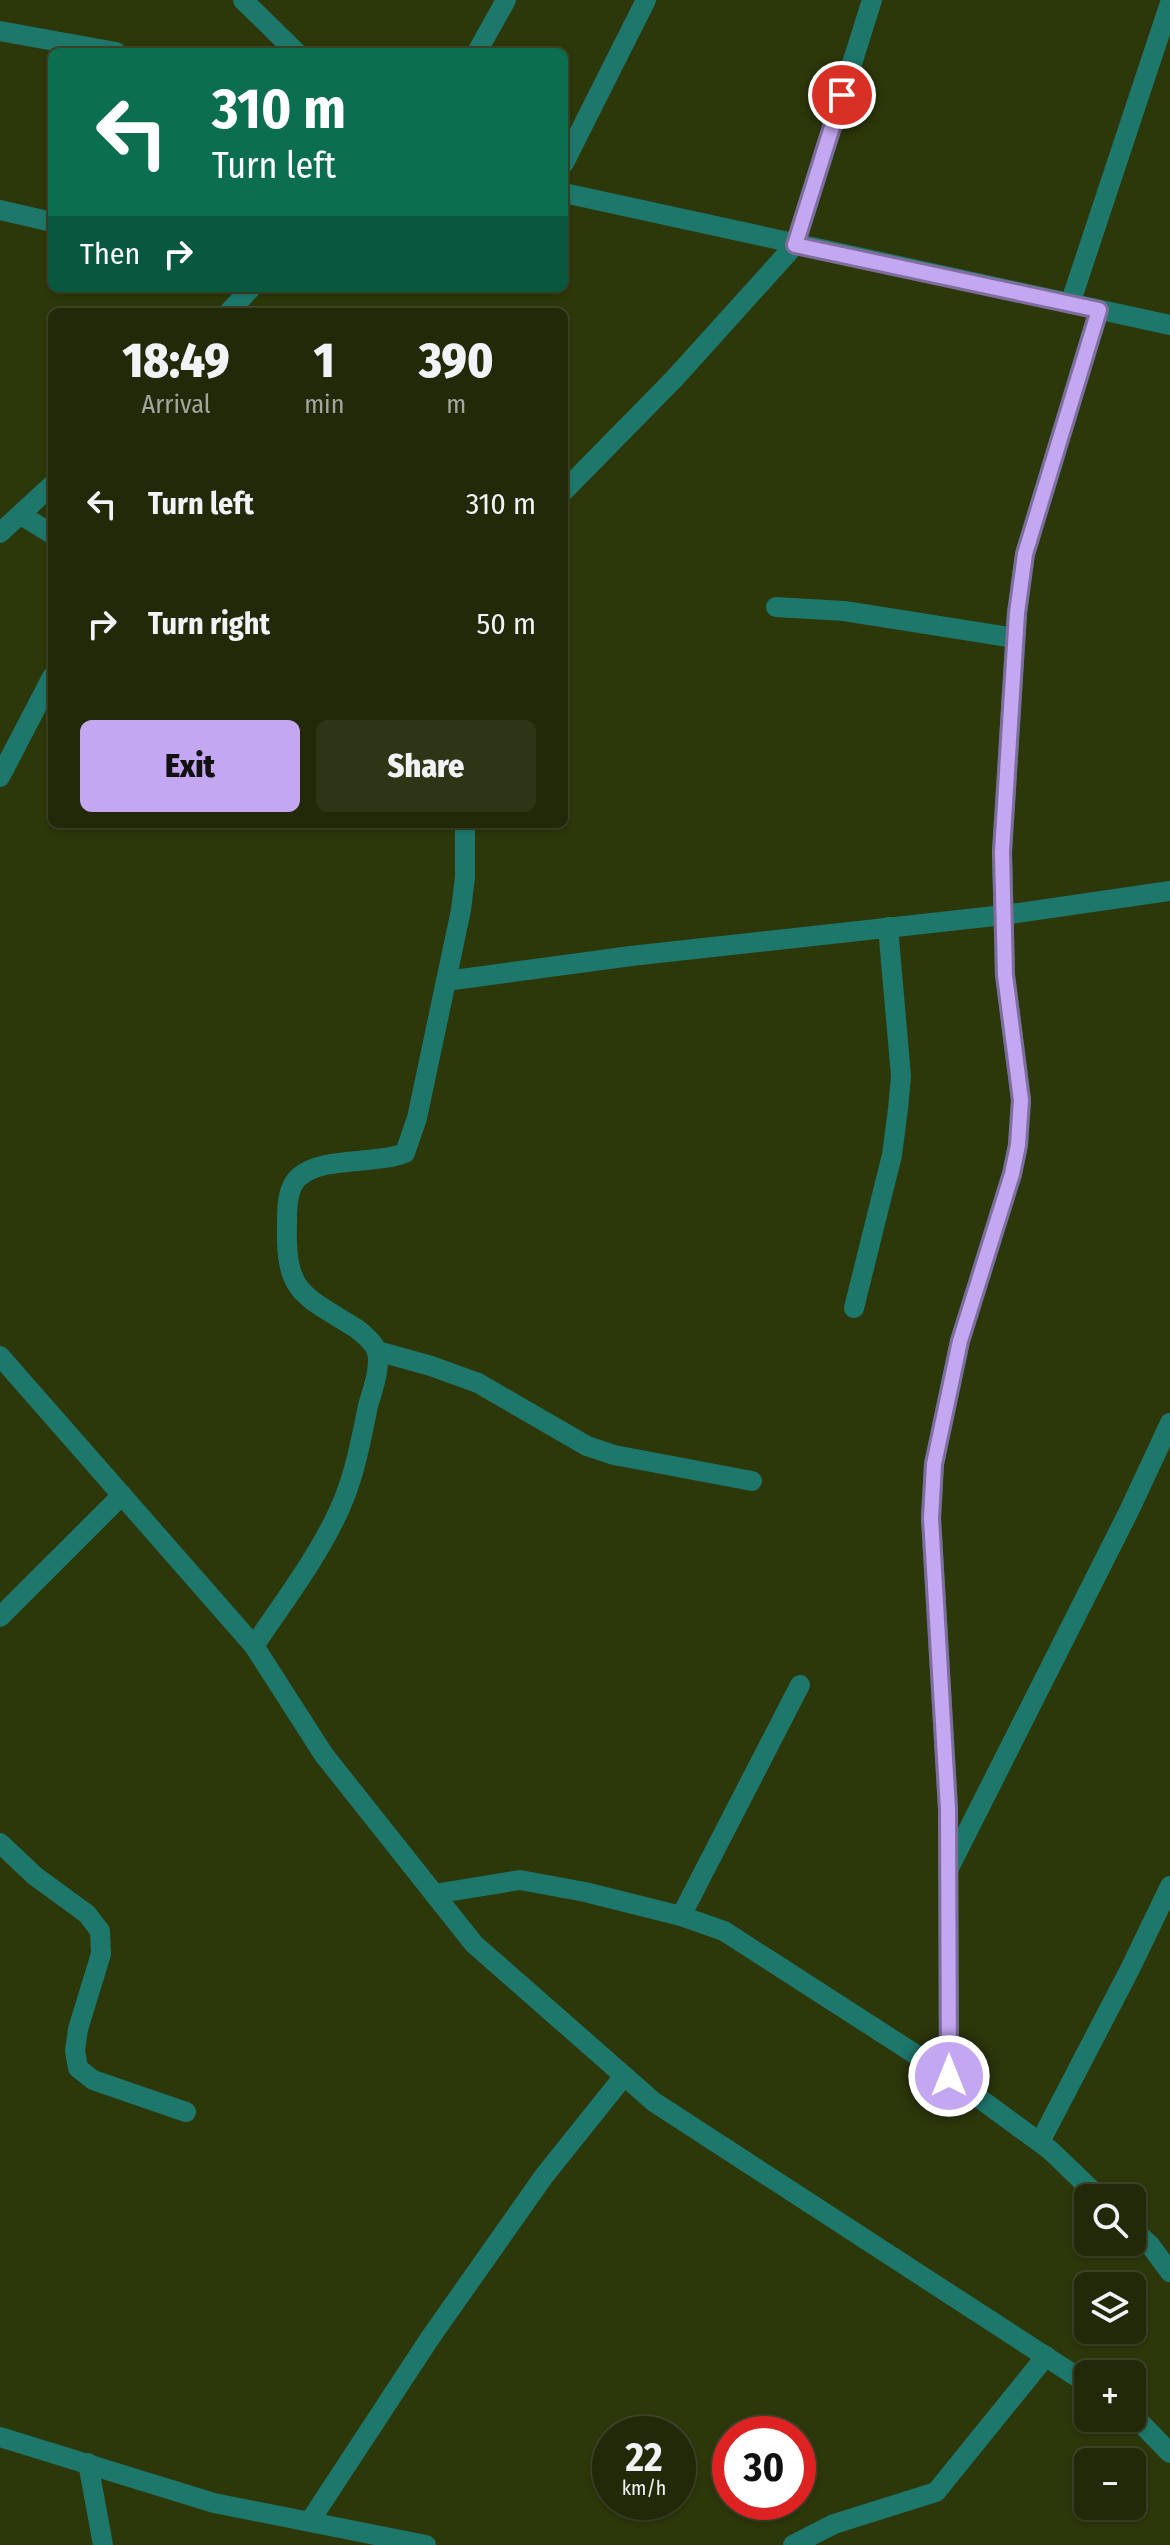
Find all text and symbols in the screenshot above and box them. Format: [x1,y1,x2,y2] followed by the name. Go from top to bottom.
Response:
[808,61,876,129] pin
[820,73,864,117] icon: arrive
[212,76,346,143] text: 310 m
[80,80,184,184] icon: left
[212,144,336,188] text: Turn left
[156,232,200,276] icon: right
[80,236,140,272] text: Then
[123,332,230,390] text: 18:49
[314,332,335,390] text: 1
[419,332,493,390] text: 390
[142,389,211,420] text: Arrival
[304,389,344,420] text: min
[446,389,466,420] text: m
[80,482,124,526] icon: left
[148,486,254,522] text: Turn left
[466,486,536,522] text: 310 m
[80,602,124,646] icon: right
[148,606,270,642] text: Turn right
[476,606,536,642] text: 50 m
[80,720,300,812] button: Exit
[316,720,536,812] button: Share
[907,2034,991,2118] position arrow
[1074,2184,1146,2520] map controls
[1074,2184,1146,2256] button: search
[1074,2272,1146,2344] button: layers
[1074,2360,1146,2432] button: +
[712,2416,816,2520] speed limit sign: 30
[625,2434,663,2482] text: 22
[1074,2448,1146,2520] button: −
[622,2476,666,2500] text: km/h

